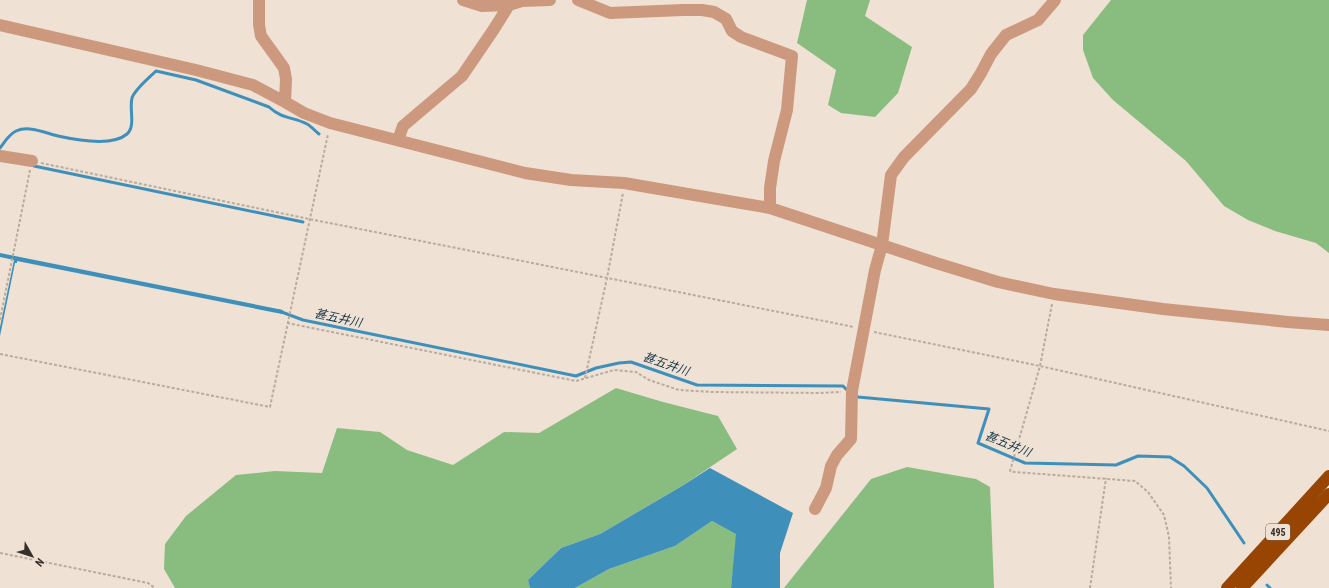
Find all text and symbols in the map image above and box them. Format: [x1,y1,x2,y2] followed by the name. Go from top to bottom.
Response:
[313,306,365,330] water label: 甚五井川
[641,350,693,379] water label: 甚五井川
[983,429,1035,460] water label: 甚五井川
[1266,524,1290,540] road number: 495
[12,536,52,576] north arrow
[32,555,47,569] text: N

